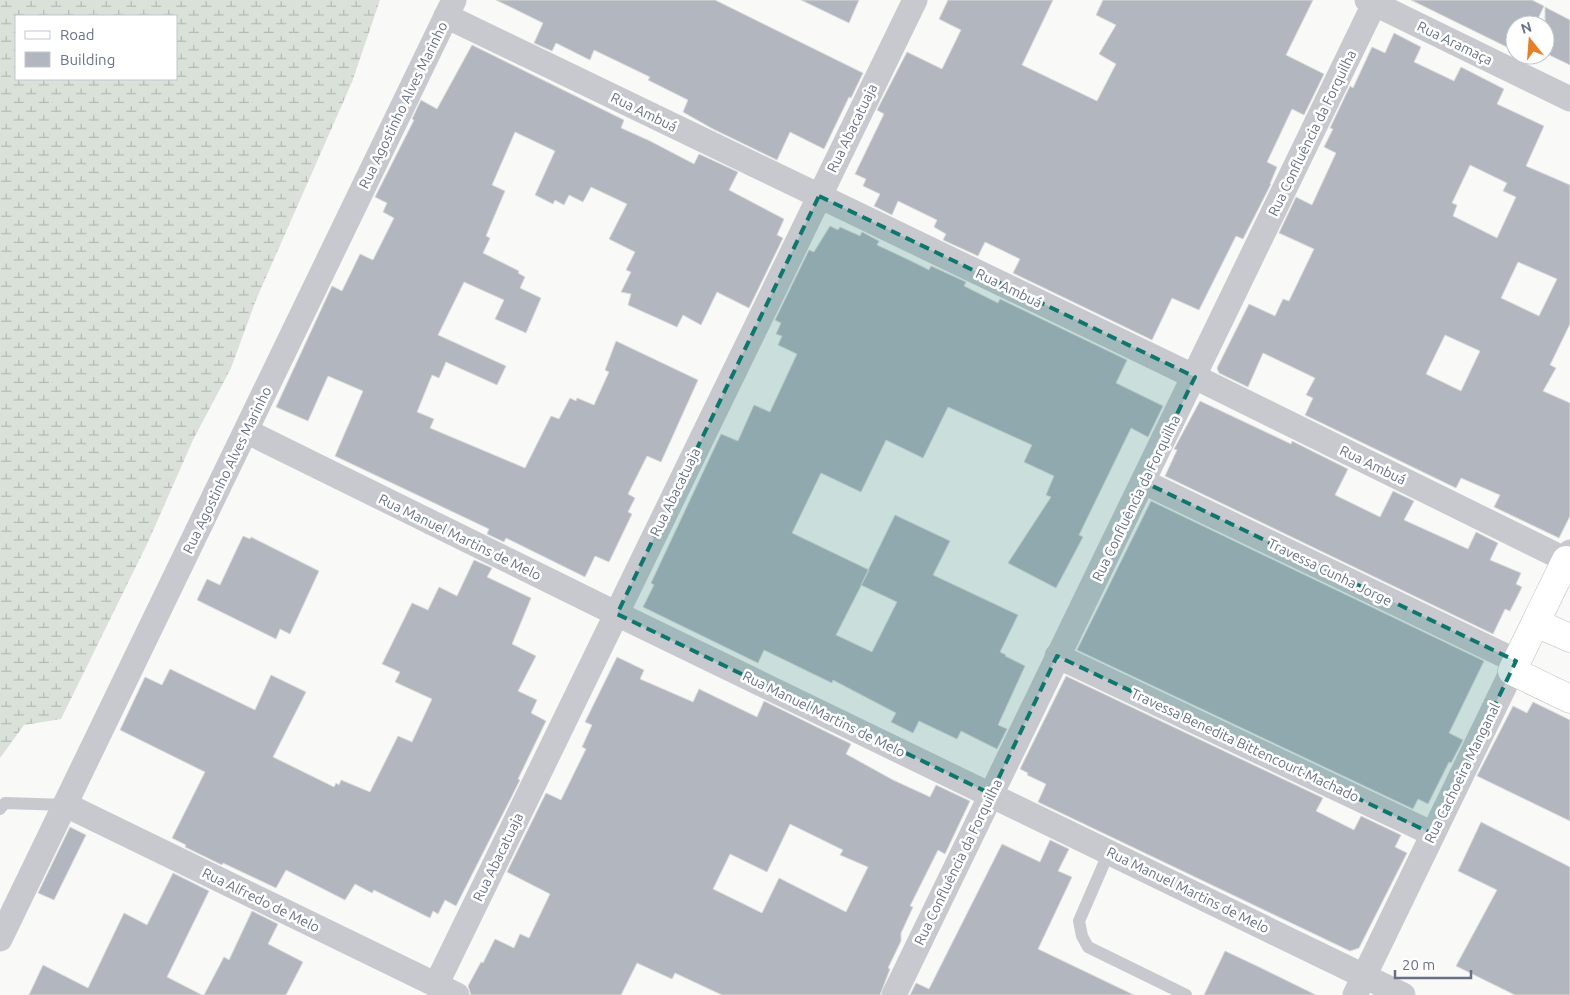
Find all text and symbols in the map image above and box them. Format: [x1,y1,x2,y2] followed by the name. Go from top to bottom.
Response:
[15,15,178,80] legend
[1505,15,1555,65] north arrow
[1415,18,1495,68] street label: Rua Aramaça
[1519,18,1534,37] text: N
[356,19,450,191] street label: Rua Agostinho Alves Marinho
[60,26,95,43] text: Road
[1265,47,1359,219] street label: Rua Confluência da Forquilha
[60,51,115,68] text: Building
[824,81,880,175] street label: Rua Abacatuaja
[608,89,680,135] street label: Rua Ambuá
[973,265,1045,311] street label: Rua Ambuá
[180,384,274,556] street label: Rua Agostinho Alves Marinho
[1089,412,1183,584] street label: Rua Confluência da Forquilha
[1337,442,1409,488] street label: Rua Ambuá
[647,445,703,539] street label: Rua Abacatuaja
[376,491,544,583] street label: Rua Manuel Martins de Melo
[1265,535,1395,609] street label: Travessa Cunha Jorge
[740,668,908,760] street label: Rua Manuel Martins de Melo
[1128,685,1362,805] street label: Travessa Benedita Bittencourt Machado
[1421,700,1503,846] street label: Rua Cachoeira Manganal
[911,776,1005,948] street label: Rua Confluência da Forquilha
[470,810,526,904] street label: Rua Abacatuaja
[1104,844,1272,936] street label: Rua Manuel Martins de Melo
[200,865,322,935] street label: Rua Alfredo de Melo
[1395,948,1471,980] scale bar
[1402,956,1435,973] text: 20 m

